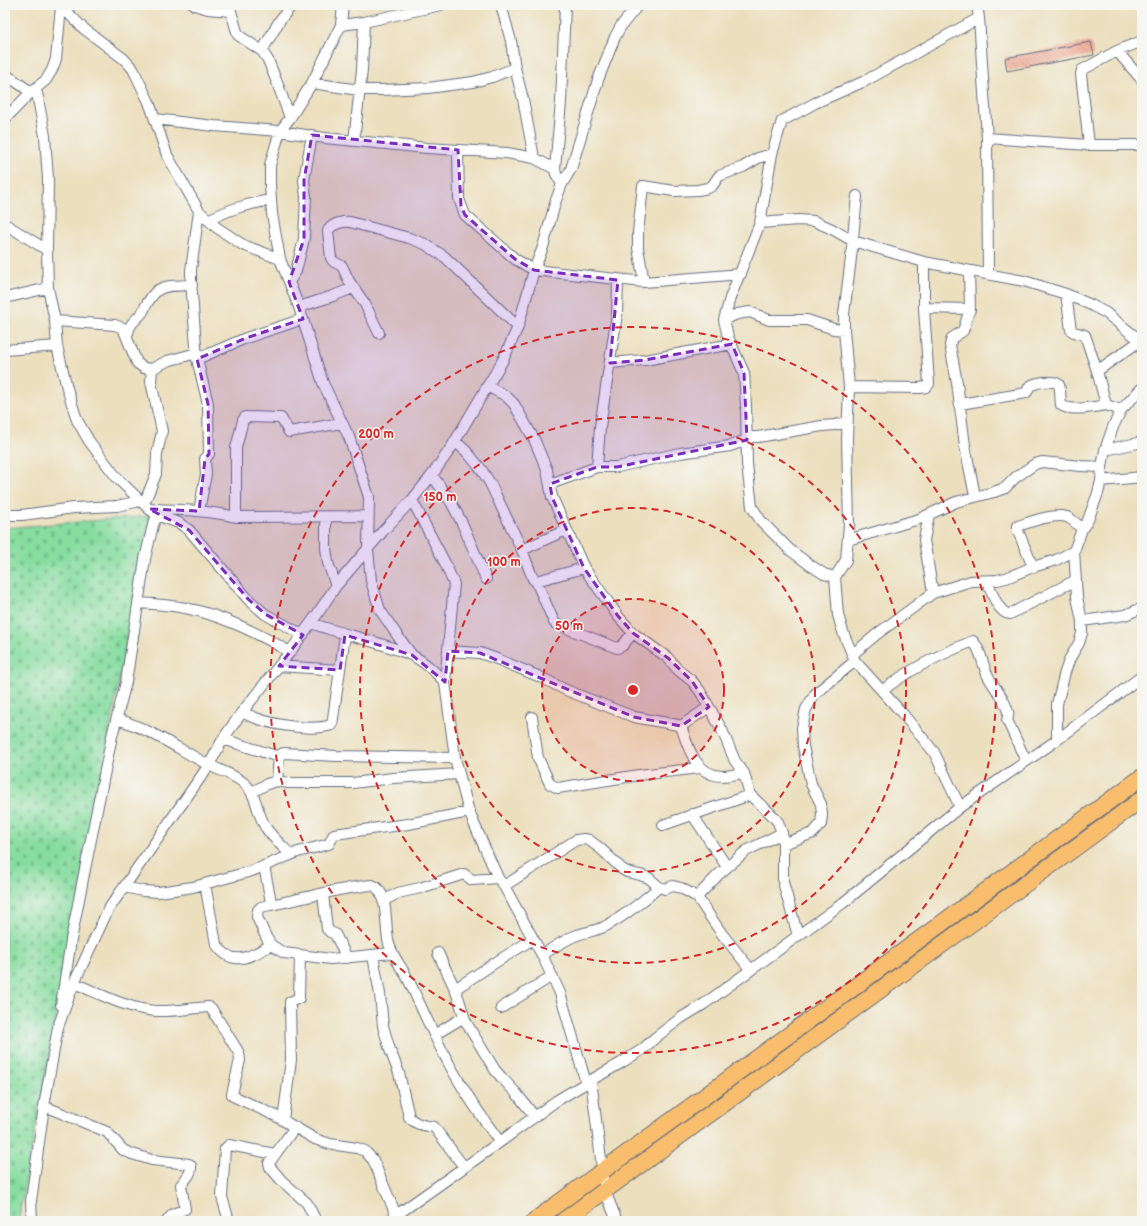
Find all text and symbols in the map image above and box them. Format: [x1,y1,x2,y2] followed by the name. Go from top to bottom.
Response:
[358,427,394,442] text: 200 m
[424,490,456,505] text: 150 m
[487,555,521,570] text: 100 m
[555,619,583,634] text: 50 m
[626,683,640,697] centre of rings

